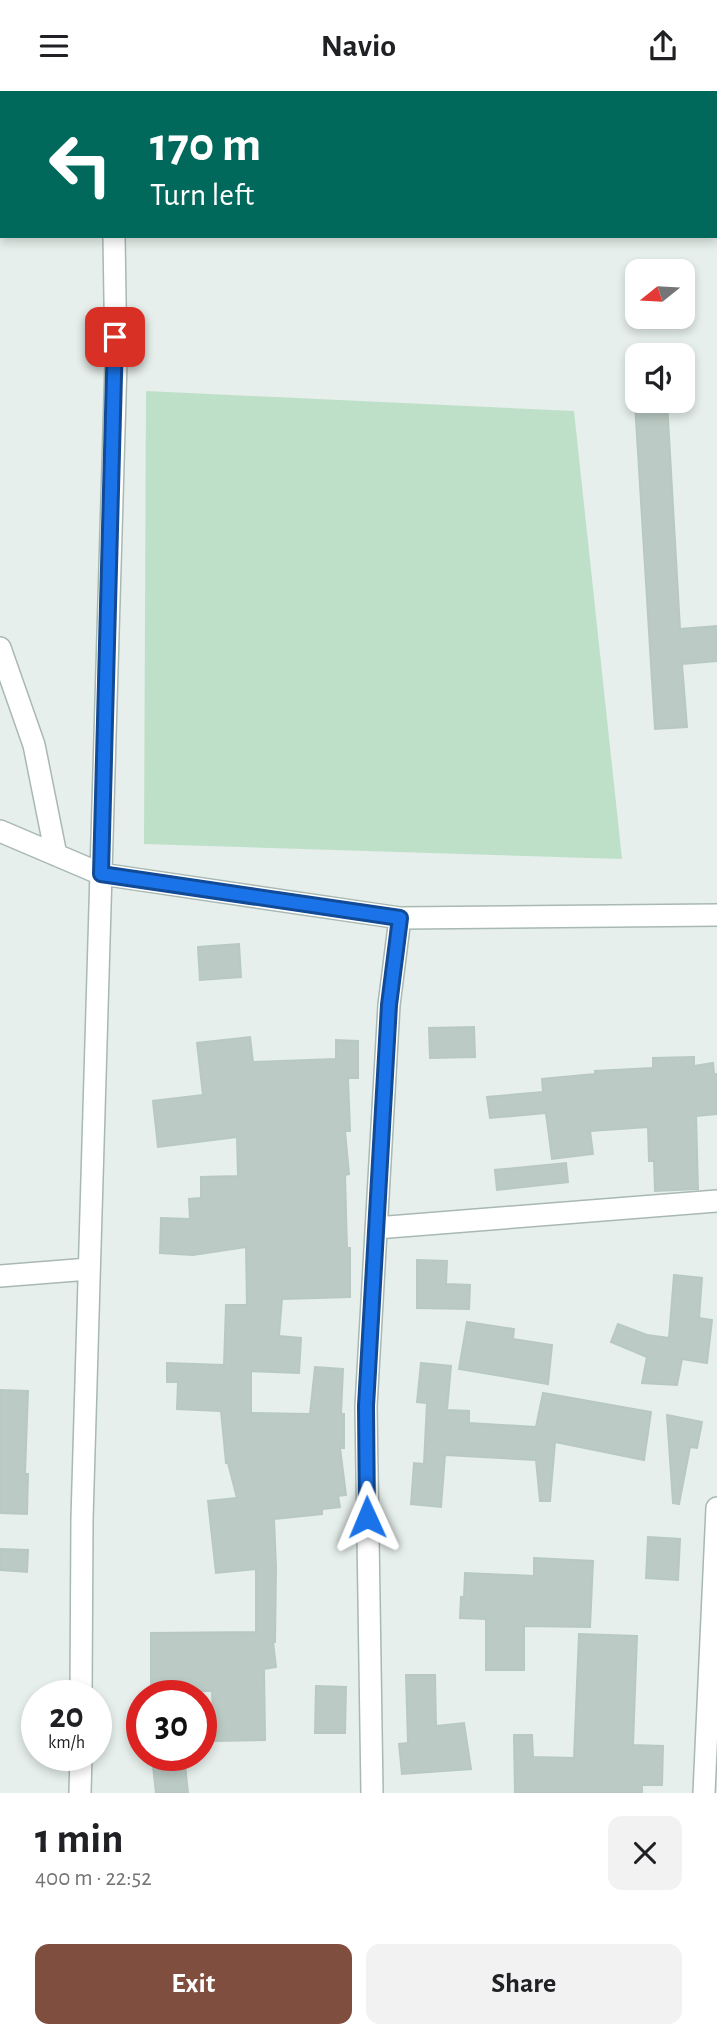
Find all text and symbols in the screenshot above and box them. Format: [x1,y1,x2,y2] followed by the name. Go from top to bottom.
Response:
[35,27,73,65] icon: menu
[644,27,682,65] icon: share
[321,30,396,62] text: Navio
[35,119,126,210] icon: left
[150,121,261,170] text: 170 m
[150,179,254,211] text: Turn left
[625,259,695,329] north arrow
[625,259,695,413] map controls
[85,307,145,367] pin
[96,318,134,356] icon: arrive
[625,343,695,413] button: sound
[330,1480,404,1554] position arrow
[126,1680,217,1771] speed limit sign: 30
[49,1699,84,1734] text: 20
[48,1734,85,1752] text: km/h
[608,1816,682,1890] button: close
[35,1818,124,1860] text: 1 min
[35,1867,152,1890] text: 400 m · 22:52
[35,1944,352,2024] button: Exit
[366,1944,682,2024] button: Share

